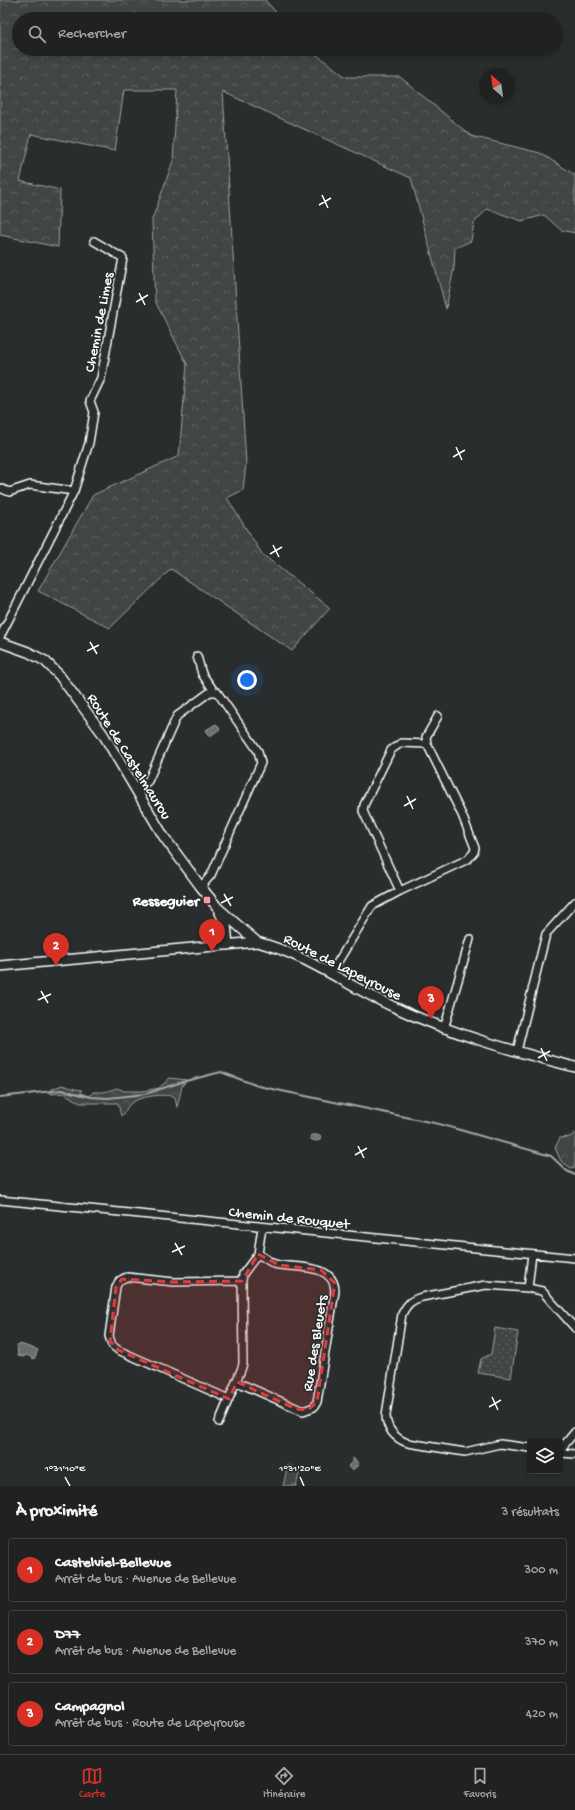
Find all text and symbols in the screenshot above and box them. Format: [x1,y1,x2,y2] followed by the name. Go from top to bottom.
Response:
[12,12,563,56] search box
[26,23,48,45] icon: search
[58,25,126,43] text: Rechercher
[479,68,515,104] north arrow
[81,271,119,374] street label: Chemin de Limes
[237,670,257,690] your location
[82,691,174,824] street label: Route de Castelmaurou
[132,893,201,911] place label: Resseguier
[202,895,212,905] marker: Resseguier
[199,919,225,952] pin: 1
[280,930,404,1005] street label: Route de Lapeyrouse
[43,933,69,966] pin: 2
[418,986,444,1019] pin: 3
[228,1204,352,1234] street label: Chemin de Rouquet
[300,1294,333,1393] street label: Rue des Bleuets
[527,1438,563,1474] map controls
[527,1438,563,1474] button: layers
[44,1463,86,1475] text: 1°31'10"E
[278,1463,321,1475] text: 1°31'20"E
[16,1502,97,1522] text: À proximité
[501,1505,559,1520] text: 3 résultats
[55,1554,171,1572] text: Castelviel-Bellevue
[27,1563,33,1578] text: 1
[524,1563,558,1578] text: 300 m
[55,1572,236,1587] text: Arrêt de bus · Avenue de Bellevue
[55,1626,80,1644] text: D77
[27,1635,33,1650] text: 2
[525,1635,558,1650] text: 370 m
[55,1644,236,1659] text: Arrêt de bus · Avenue de Bellevue
[55,1698,125,1716] text: Campagnol
[27,1707,33,1722] text: 3
[526,1707,558,1722] text: 420 m
[55,1716,245,1731] text: Arrêt de bus · Route de Lapeyrouse
[79,1765,105,1801] tab: Carte
[263,1765,305,1801] tab: Itinéraire
[463,1765,496,1801] tab: Favoris

